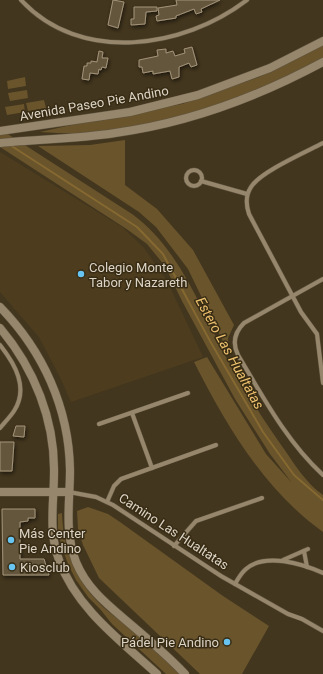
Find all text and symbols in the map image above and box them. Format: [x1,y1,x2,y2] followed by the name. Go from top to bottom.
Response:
[18,83,170,124] street label: Avenida Paseo Pie Andino
[89,260,187,290] place label: Colegio Monte Tabor y Nazareth
[76,269,86,279] marker: Colegio Monte Tabor y Nazareth
[193,294,267,412] water label: Estero Las Hualtatas
[116,490,232,573] street label: Camino Las Hualtatas
[19,526,86,556] place label: Más Center Pie Andino
[6,535,16,545] marker: Más Center Pie Andino
[20,560,70,575] place label: Kiosclub
[7,562,17,572] marker: Kiosclub
[121,635,219,650] place label: Pádel Pie Andino
[222,637,232,647] marker: Pádel Pie Andino

